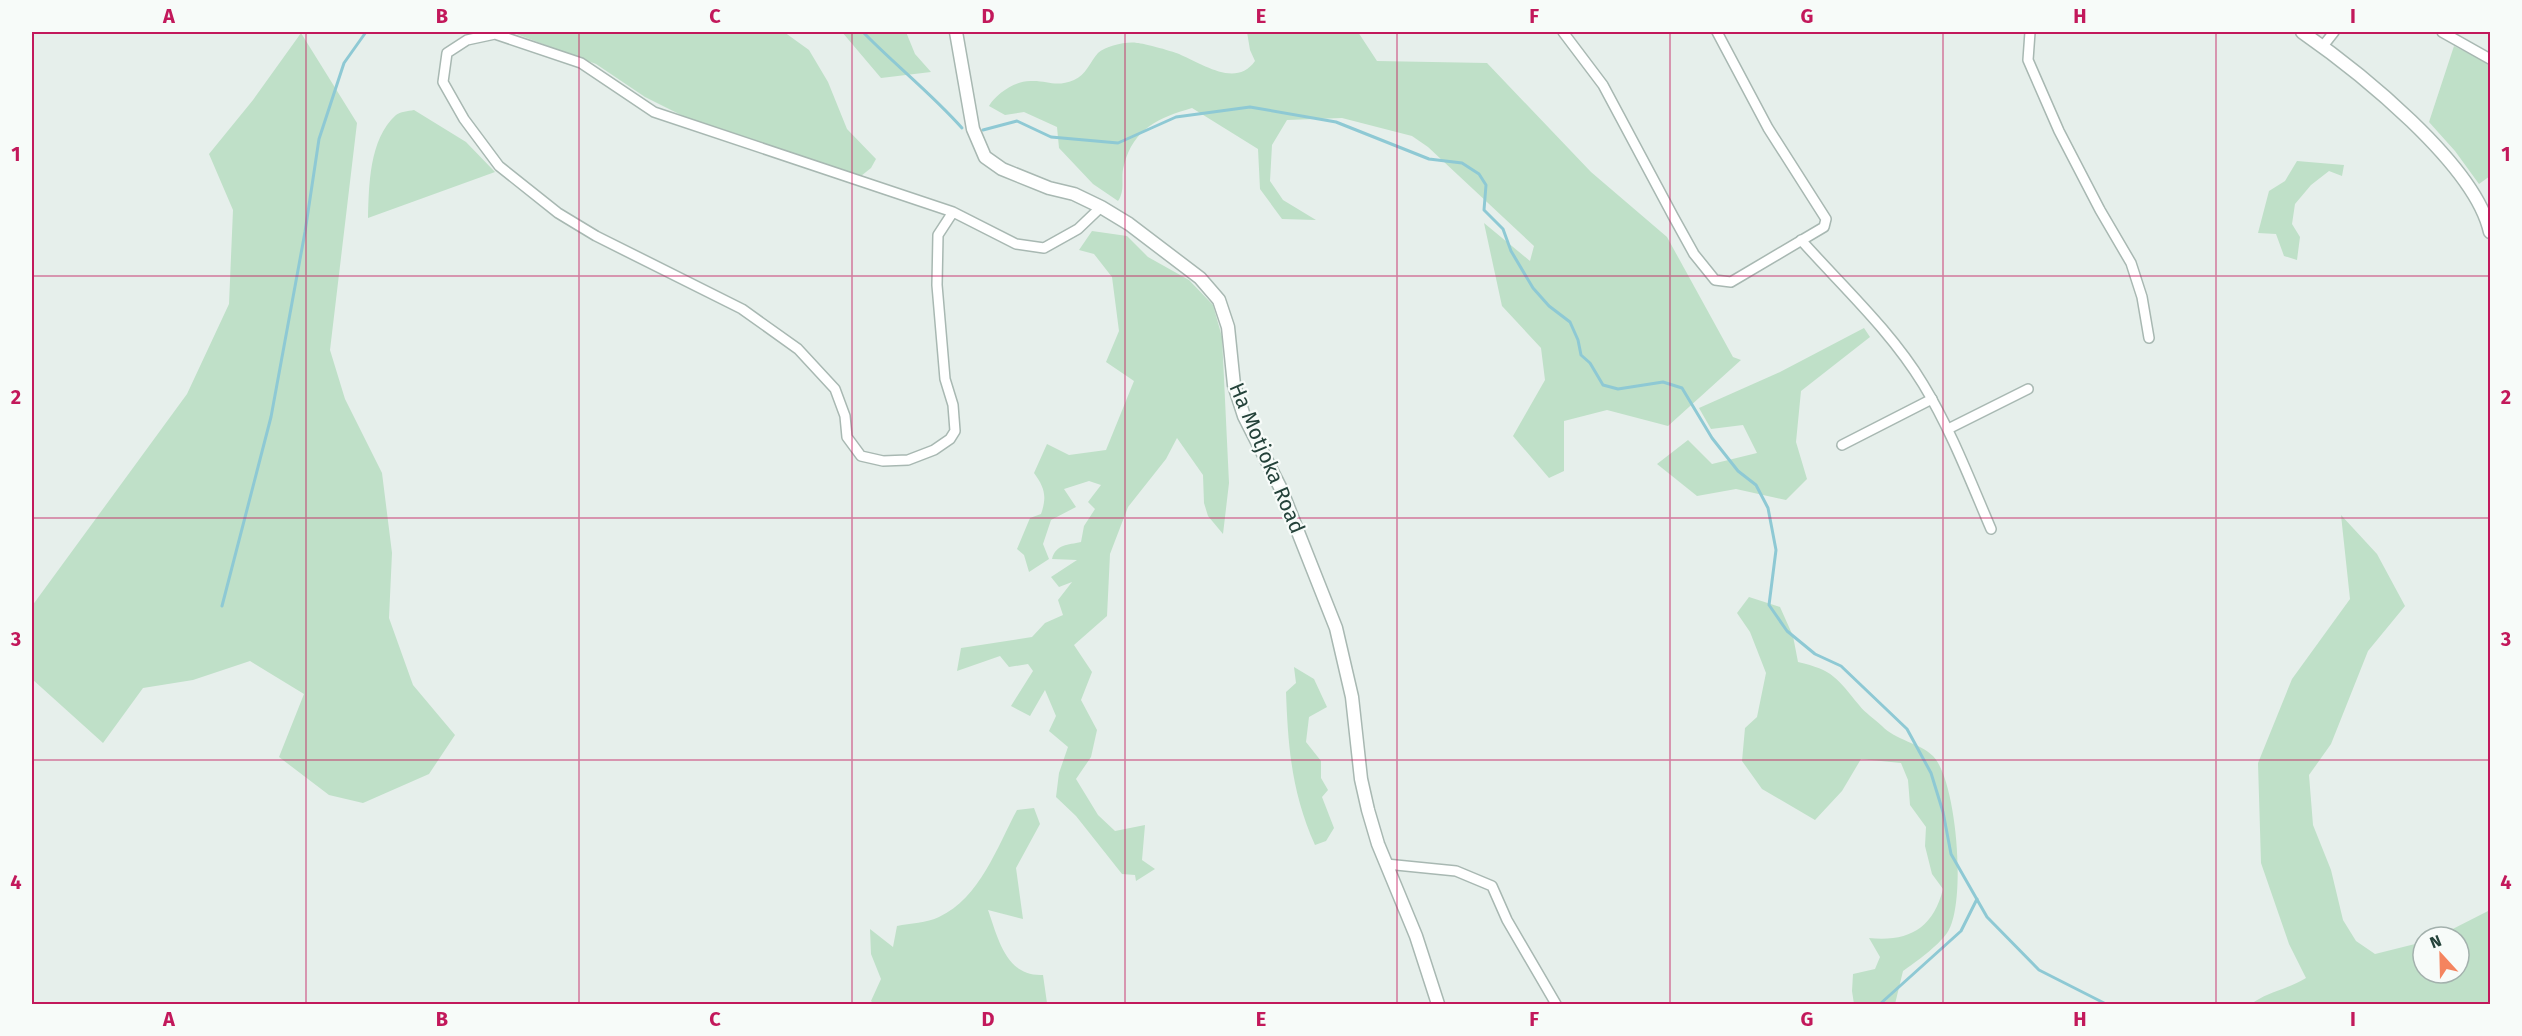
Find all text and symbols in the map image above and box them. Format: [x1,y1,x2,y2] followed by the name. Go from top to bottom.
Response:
[162,4,176,28] text: A
[436,4,448,28] text: B
[709,4,721,28] text: C
[981,4,995,28] text: D
[1256,4,1266,28] text: E
[1529,4,1539,28] text: F
[1801,4,1813,28] text: G
[2073,4,2087,28] text: H
[2350,4,2356,28] text: I
[11,142,21,166] text: 1
[2501,142,2511,166] text: 1
[1223,379,1311,537] street label: Ha Motjoka Road
[11,385,21,409] text: 2
[2501,385,2511,409] text: 2
[10,627,21,651] text: 3
[2500,627,2511,651] text: 3
[10,870,22,894] text: 4
[2500,870,2512,894] text: 4
[2411,925,2471,985] north arrow
[2427,931,2444,952] text: N
[162,1007,176,1031] text: A
[436,1007,448,1031] text: B
[709,1007,721,1031] text: C
[981,1007,995,1031] text: D
[1256,1007,1266,1031] text: E
[1529,1007,1539,1031] text: F
[1801,1007,1813,1031] text: G
[2073,1007,2087,1031] text: H
[2350,1007,2356,1031] text: I

